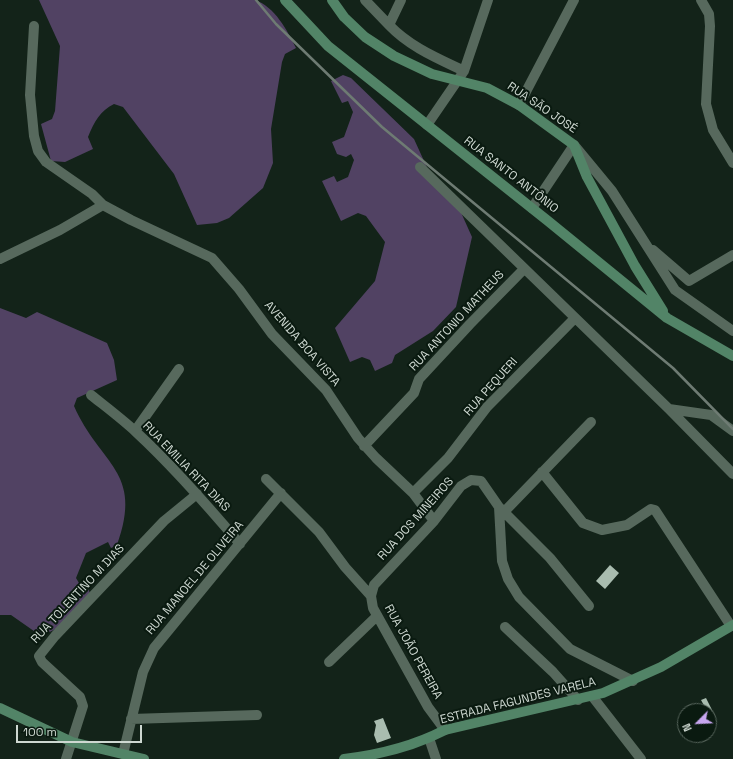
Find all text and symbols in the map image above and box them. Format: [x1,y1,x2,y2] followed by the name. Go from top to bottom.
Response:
[504,79,580,137] street label: RUA SÃO JOSÉ
[461,134,561,216] street label: RUA SANTO ANTÔNIO
[407,268,507,374] street label: RUA ANTONIO MATHEUS
[261,299,343,389] street label: AVENIDA BOA VISTA
[461,355,521,419] street label: RUA PEQUERI
[139,419,233,515] street label: RUA EMILIA RITA DIAS
[375,475,457,563] street label: RUA DOS MINEIROS
[143,518,247,638] street label: RUA MANOEL DE OLIVEIRA
[28,541,128,647] street label: RUA TOLENTINO M DIAS
[381,602,445,702] street label: RUA JOÃO PEREIRA
[439,675,597,727] street label: ESTRADA FAGUNDES VARELA
[677,703,717,743] north arrow
[18,717,144,743] scale bar
[679,721,695,734] text: N
[23,724,57,740] text: 100 m

